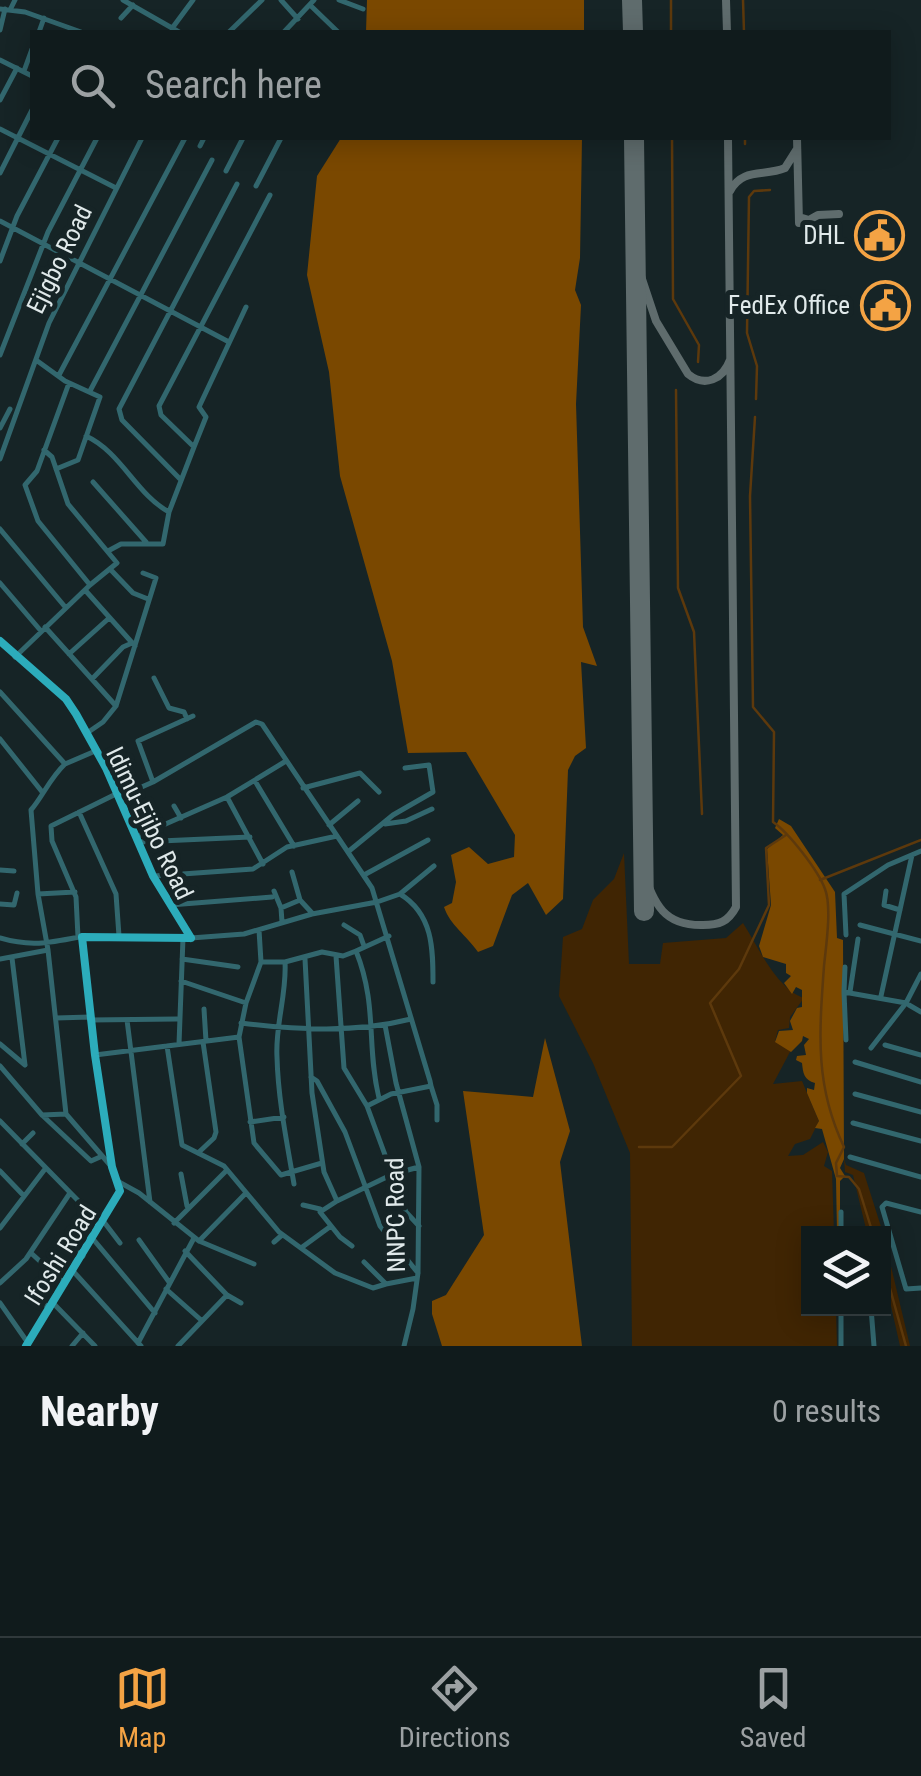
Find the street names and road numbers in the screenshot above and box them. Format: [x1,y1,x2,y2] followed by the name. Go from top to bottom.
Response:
[21,200,98,318] street label: Ejigbo Road
[100,742,199,904] street label: Idimu-Ejibo Road
[380,1157,411,1273] street label: NNPC Road
[18,1200,102,1310] street label: Ifoshi Road

